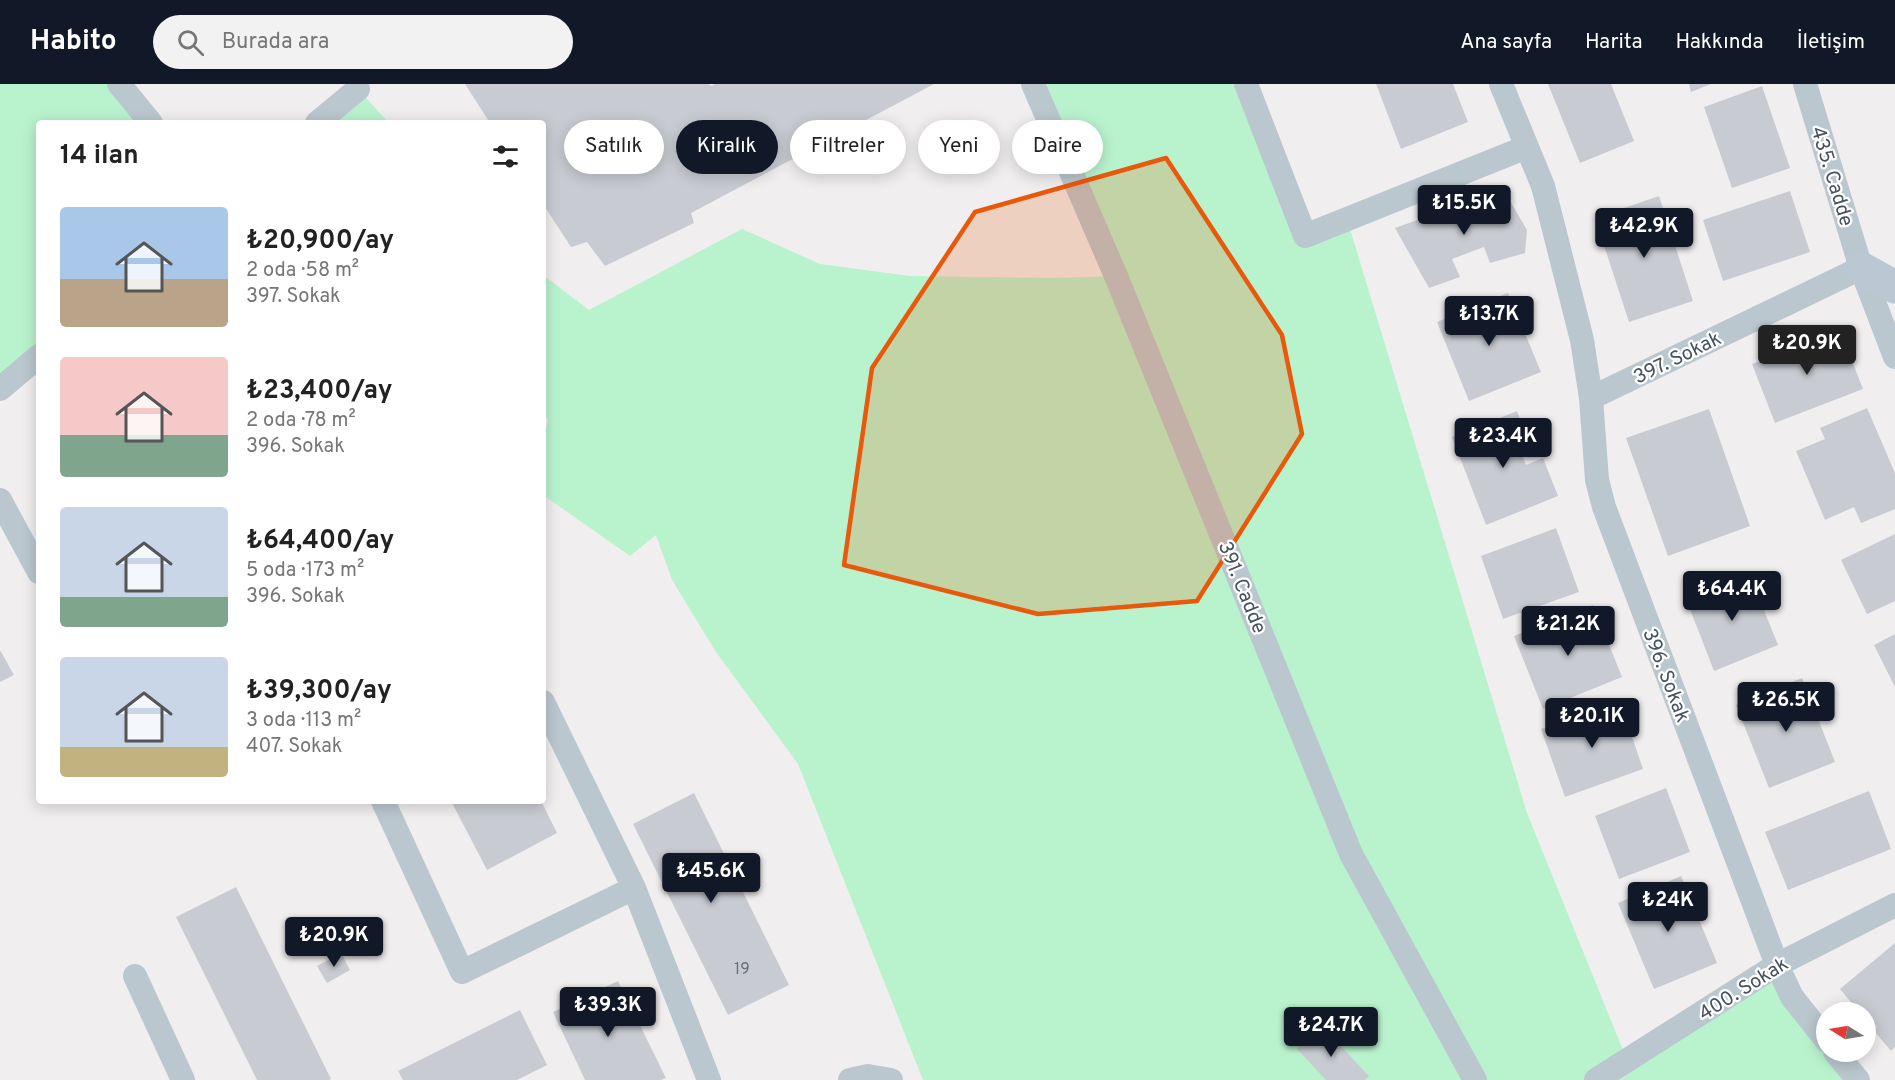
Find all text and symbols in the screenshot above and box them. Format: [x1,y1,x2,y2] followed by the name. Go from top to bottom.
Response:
[153,15,573,69] search box
[30,24,117,60] text: Habito
[174,26,207,59] icon: search
[222,29,329,56] text: Burada ara
[1460,29,1552,56] text: Ana sayfa
[1585,29,1643,56] text: Harita
[1676,29,1764,56] text: Hakkında
[1797,29,1865,56] text: İletişim
[564,120,664,174] chip: Satılık
[676,120,778,174] chip: Kiralık
[790,120,906,174] chip: Filtreler
[918,120,1000,174] chip: Yeni
[1012,120,1103,174] chip: Daire
[1804,123,1859,230] street label: 435. Cadde
[60,140,139,173] text: 14 ilan
[489,140,522,173] icon: filters
[1415,185,1513,236] pin: ₺15.5K
[1432,191,1496,217] text: ₺15.5K
[1595,208,1693,259] pin: ₺42.9K
[1609,214,1679,240] text: ₺42.9K
[246,225,394,258] text: ₺20,900/ay
[108,231,180,303] icon: home
[246,258,359,284] text: 2 oda · 58 m²
[246,284,341,310] text: 397. Sokak
[1440,296,1538,347] pin: ₺13.7K
[1459,302,1519,328] text: ₺13.7K
[1758,325,1856,376] pin: ₺20.9K
[1630,326,1726,391] street label: 397. Sokak
[1772,331,1842,357] text: ₺20.9K
[246,375,393,408] text: ₺23,400/ay
[108,381,180,453] icon: home
[246,408,356,434] text: 2 oda · 78 m²
[1454,418,1552,469] pin: ₺23.4K
[1469,424,1537,450] text: ₺23.4K
[246,434,345,460] text: 396. Sokak
[246,525,394,558] text: ₺64,400/ay
[108,531,180,603] icon: home
[1211,538,1271,638] street label: 391. Cadde
[246,558,364,584] text: 5 oda · 173 m²
[1683,571,1781,622] pin: ₺64.4K
[1697,577,1767,603] text: ₺64.4K
[246,584,345,610] text: 396. Sokak
[1519,606,1617,657] pin: ₺21.2K
[1536,612,1600,638] text: ₺21.2K
[1635,625,1695,726] street label: 396. Sokak
[246,675,392,708] text: ₺39,300/ay
[108,681,180,753] icon: home
[1737,682,1835,733] pin: ₺26.5K
[1752,688,1820,714] text: ₺26.5K
[1543,698,1641,749] pin: ₺20.1K
[1559,704,1625,730] text: ₺20.1K
[246,708,361,734] text: 3 oda · 113 m²
[246,734,342,760] text: 407. Sokak
[662,853,760,904] pin: ₺45.6K
[676,859,746,885] text: ₺45.6K
[1632,882,1704,933] pin: ₺24K
[1642,888,1694,914] text: ₺24K
[285,917,383,968] pin: ₺20.9K
[299,923,369,949] text: ₺20.9K
[1694,952,1794,1028] street label: 400. Sokak
[734,960,750,980] house number: 19
[559,987,657,1038] pin: ₺39.3K
[574,993,642,1019] text: ₺39.3K
[1816,1002,1876,1062] north arrow
[1816,1002,1876,1062] map controls
[1282,1007,1380,1058] pin: ₺24.7K
[1298,1013,1364,1039] text: ₺24.7K

